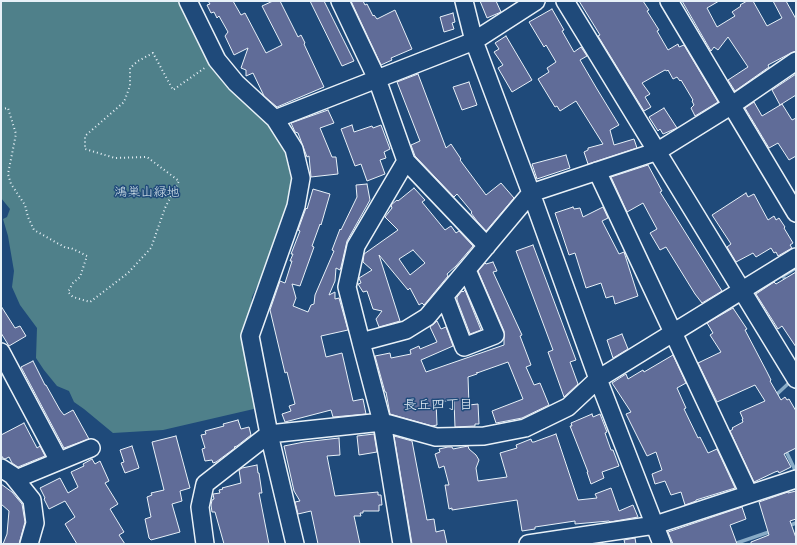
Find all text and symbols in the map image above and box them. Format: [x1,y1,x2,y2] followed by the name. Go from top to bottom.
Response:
[115,185,179,201] park label: 鴻巣山緑地
[403,397,473,413] district label: 長丘四丁目

